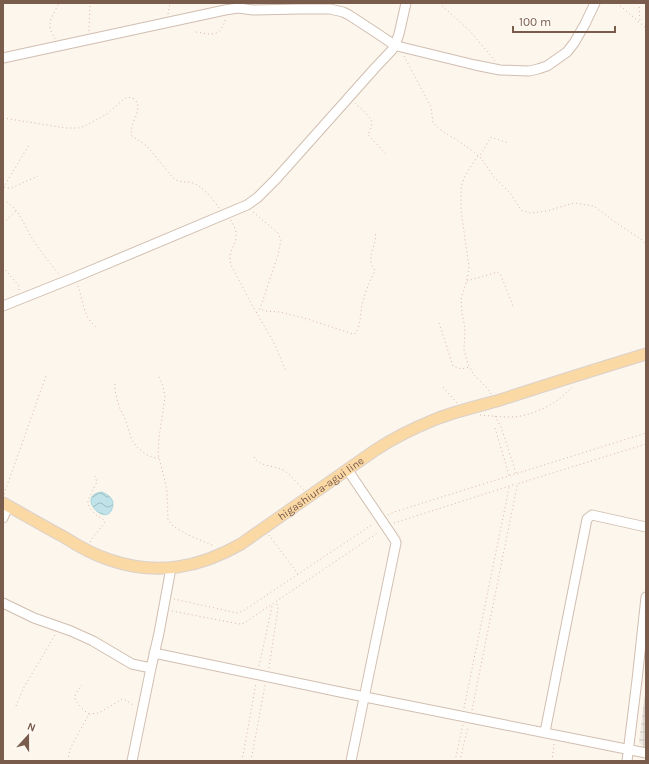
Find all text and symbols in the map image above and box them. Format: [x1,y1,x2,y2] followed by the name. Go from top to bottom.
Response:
[513,8,615,34] scale bar
[519,15,551,29] text: 100 m
[275,454,366,523] street label: higashiura-agui line
[8,716,48,756] north arrow
[25,720,37,735] text: N

